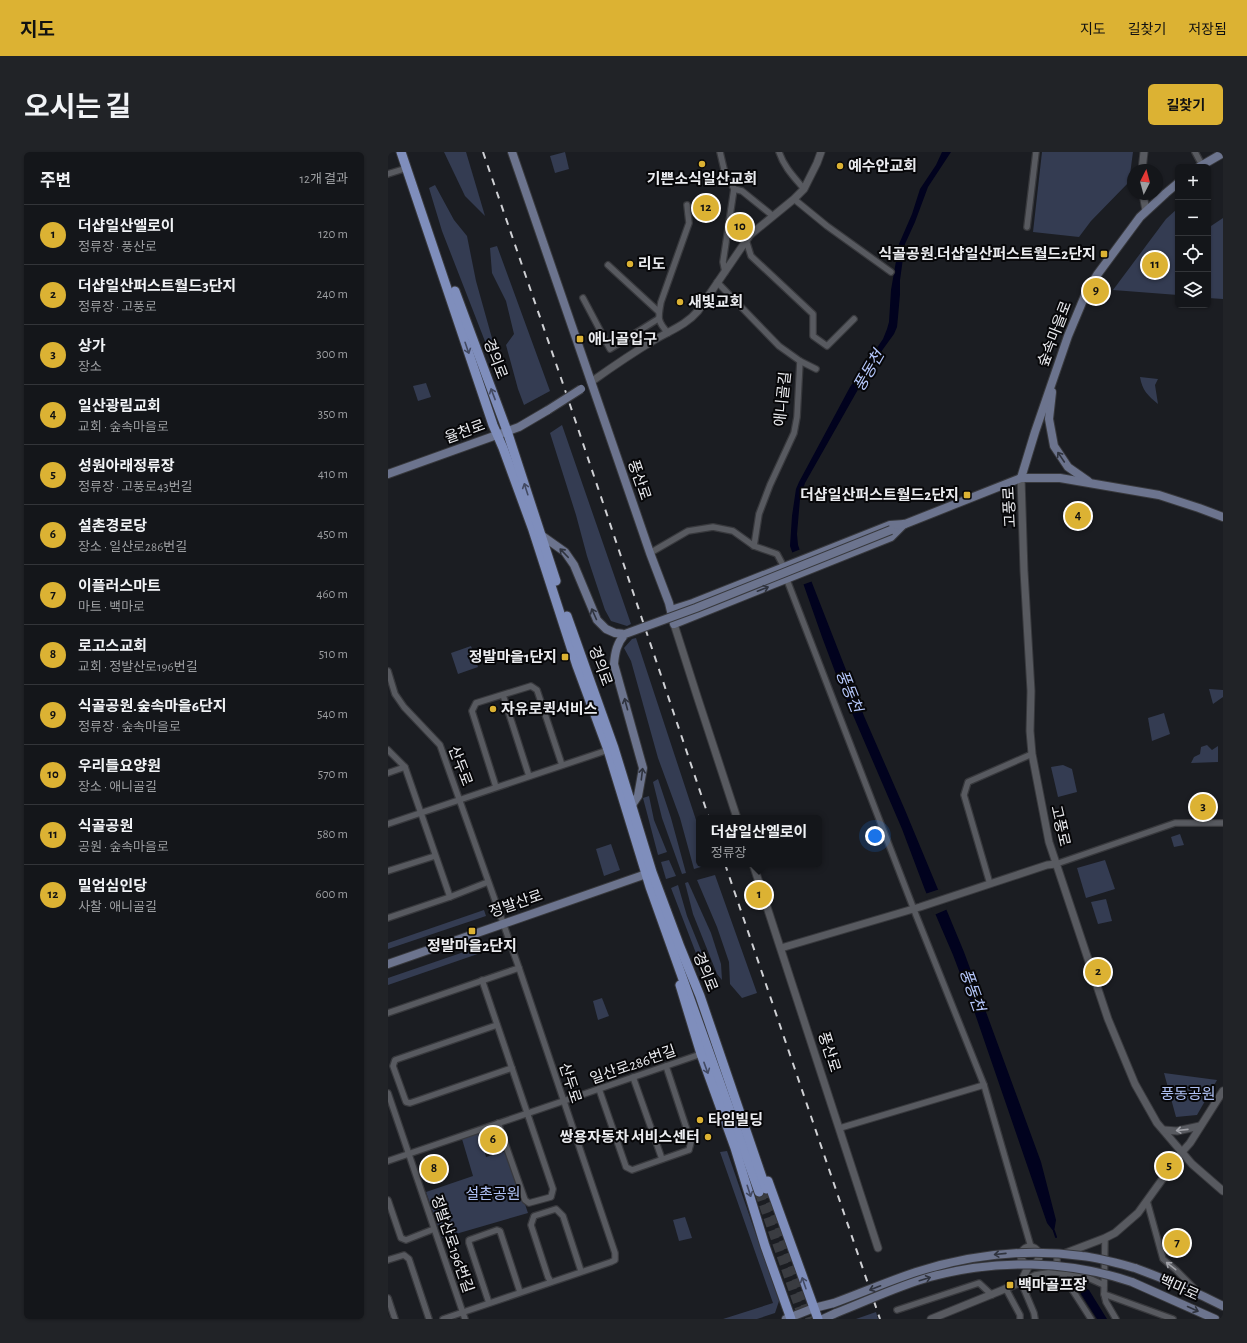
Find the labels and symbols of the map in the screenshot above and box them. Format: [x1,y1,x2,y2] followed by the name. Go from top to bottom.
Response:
[848,158,917,174] place label: 예수안교회
[697,159,707,169] marker: 기쁜소식일산교회
[835,161,845,171] marker: 예수안교회
[1127,164,1163,200] north arrow
[647,171,757,187] place label: 기쁜소식일산교회
[693,193,719,223] pin: 12
[727,212,753,242] pin: 10
[878,246,1096,262] place label: 식골공원.더샵일산퍼스트월드2단지
[1099,249,1109,259] marker: 식골공원.더샵일산퍼스트월드2단지
[1142,250,1168,280] pin: 11
[638,256,666,272] place label: 리도
[625,259,635,269] marker: 리도
[1083,276,1109,306] pin: 9
[688,294,743,310] place label: 새빛교회
[675,297,685,307] marker: 새빛교회
[1035,299,1074,369] street label: 숲속마을로
[588,331,657,347] place label: 애니골입구
[575,334,585,344] marker: 애니골입구
[481,337,510,381] street label: 경의로
[464,342,472,354] one-way arrow
[850,345,888,394] water label: 풍동천
[772,371,793,427] street label: 애니골길
[489,389,497,401] one-way arrow
[442,416,487,446] street label: 율천로
[1057,452,1065,463] one-way arrow
[625,458,654,502] street label: 풍산로
[522,483,529,496] one-way arrow
[1001,486,1019,528] street label: 고풍로
[800,487,959,503] place label: 더샵일산퍼스트월드2단지
[962,490,972,500] marker: 더샵일산퍼스트월드2단지
[1065,501,1091,531] pin: 4
[559,548,569,558] one-way arrow
[756,585,768,593] one-way arrow
[590,609,598,621] one-way arrow
[586,644,615,688] street label: 경의로
[469,649,557,665] place label: 정발마을1단지
[560,652,570,662] marker: 정발마을1단지
[833,667,866,717] water label: 풍동천
[622,698,629,711] one-way arrow
[501,701,598,717] place label: 자유로퀵서비스
[488,704,498,714] marker: 자유로퀵서비스
[446,744,475,788] street label: 산두로
[638,768,645,781] one-way arrow
[1190,792,1216,822] pin: 3
[1048,804,1072,848] street label: 고풍로
[865,826,885,846] your location
[746,880,772,910] pin: 1
[487,887,545,920] street label: 정발산로
[467,926,477,936] marker: 정발마을2단지
[427,938,517,954] place label: 정발마을2단지
[690,950,721,994] street label: 경의로
[1085,957,1111,987] pin: 2
[957,966,989,1016] water label: 풍동천
[815,1030,843,1074] street label: 풍산로
[588,1042,678,1087] street label: 일산로286번길
[556,1061,584,1105] street label: 산두로
[703,1062,711,1074] one-way arrow
[1160,1086,1216,1102] park label: 풍동공원
[708,1112,763,1128] place label: 타임빌딩
[695,1115,705,1125] marker: 타임빌딩
[480,1125,506,1155] pin: 6
[1176,1126,1189,1134] one-way arrow
[560,1129,700,1145] place label: 쌍용자동차 서비스센터
[703,1132,713,1142] marker: 쌍용자동차 서비스센터
[1156,1151,1182,1181] pin: 5
[421,1154,447,1184] pin: 8
[746,1185,753,1198] one-way arrow
[465,1186,521,1202] park label: 설촌공원
[428,1193,477,1295] street label: 정발산로196번길
[1164,1228,1190,1258] pin: 7
[994,1251,1007,1258] one-way arrow
[1166,1261,1177,1270] one-way arrow
[1157,1272,1201,1303] street label: 백마로
[918,1275,931,1282] one-way arrow
[800,1276,807,1289] one-way arrow
[1018,1277,1087,1293] place label: 백마골프장
[1005,1280,1015,1290] marker: 백마골프장
[869,1285,881,1293] one-way arrow
[1187,1306,1199,1313] one-way arrow

